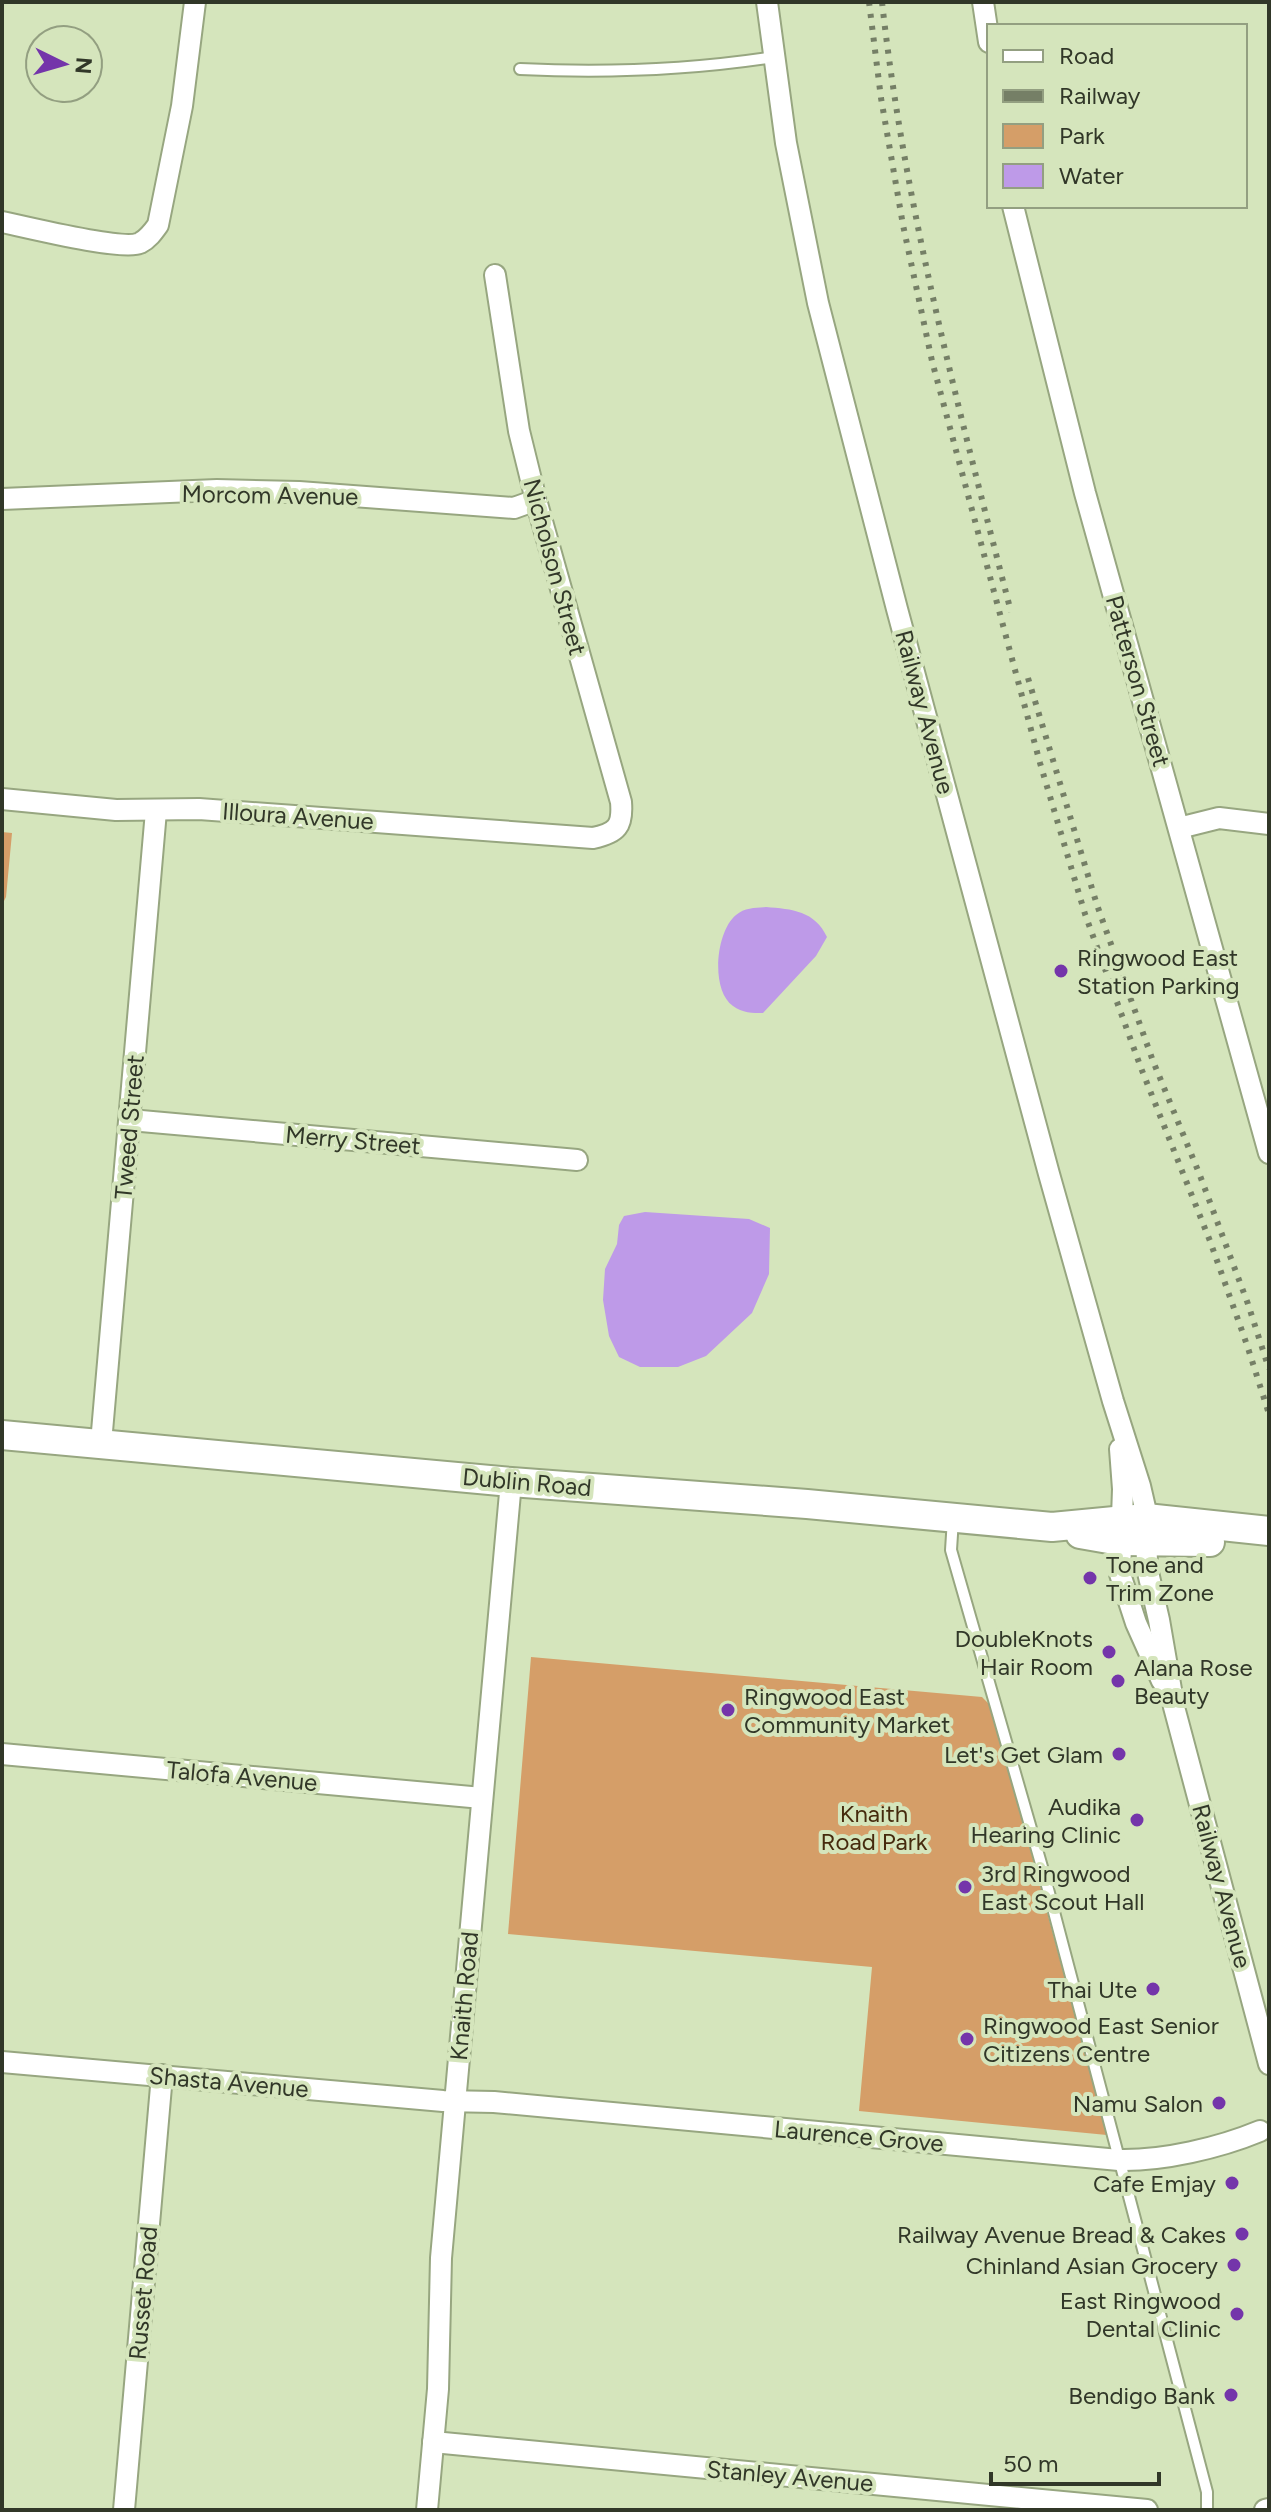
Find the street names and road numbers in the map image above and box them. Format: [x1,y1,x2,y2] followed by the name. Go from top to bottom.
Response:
[518,476,592,658] street label: Nicholson Street
[181,479,359,511] street label: Morcom Avenue
[1100,592,1176,770] street label: Patterson Street
[889,627,961,797] street label: Railway Avenue
[221,796,375,836] street label: Illoura Avenue
[108,1054,150,1200] street label: Tweed Street
[284,1120,422,1160] street label: Merry Street
[461,1462,593,1502] street label: Dublin Road
[165,1755,319,1797] street label: Talofa Avenue
[1186,1801,1258,1971] street label: Railway Avenue
[444,1930,484,2062] street label: Knaith Road
[148,2061,310,2103] street label: Shasta Avenue
[773,2114,945,2158] street label: Laurence Grove
[123,2225,163,2361] street label: Russet Road
[705,2454,875,2498] street label: Stanley Avenue

